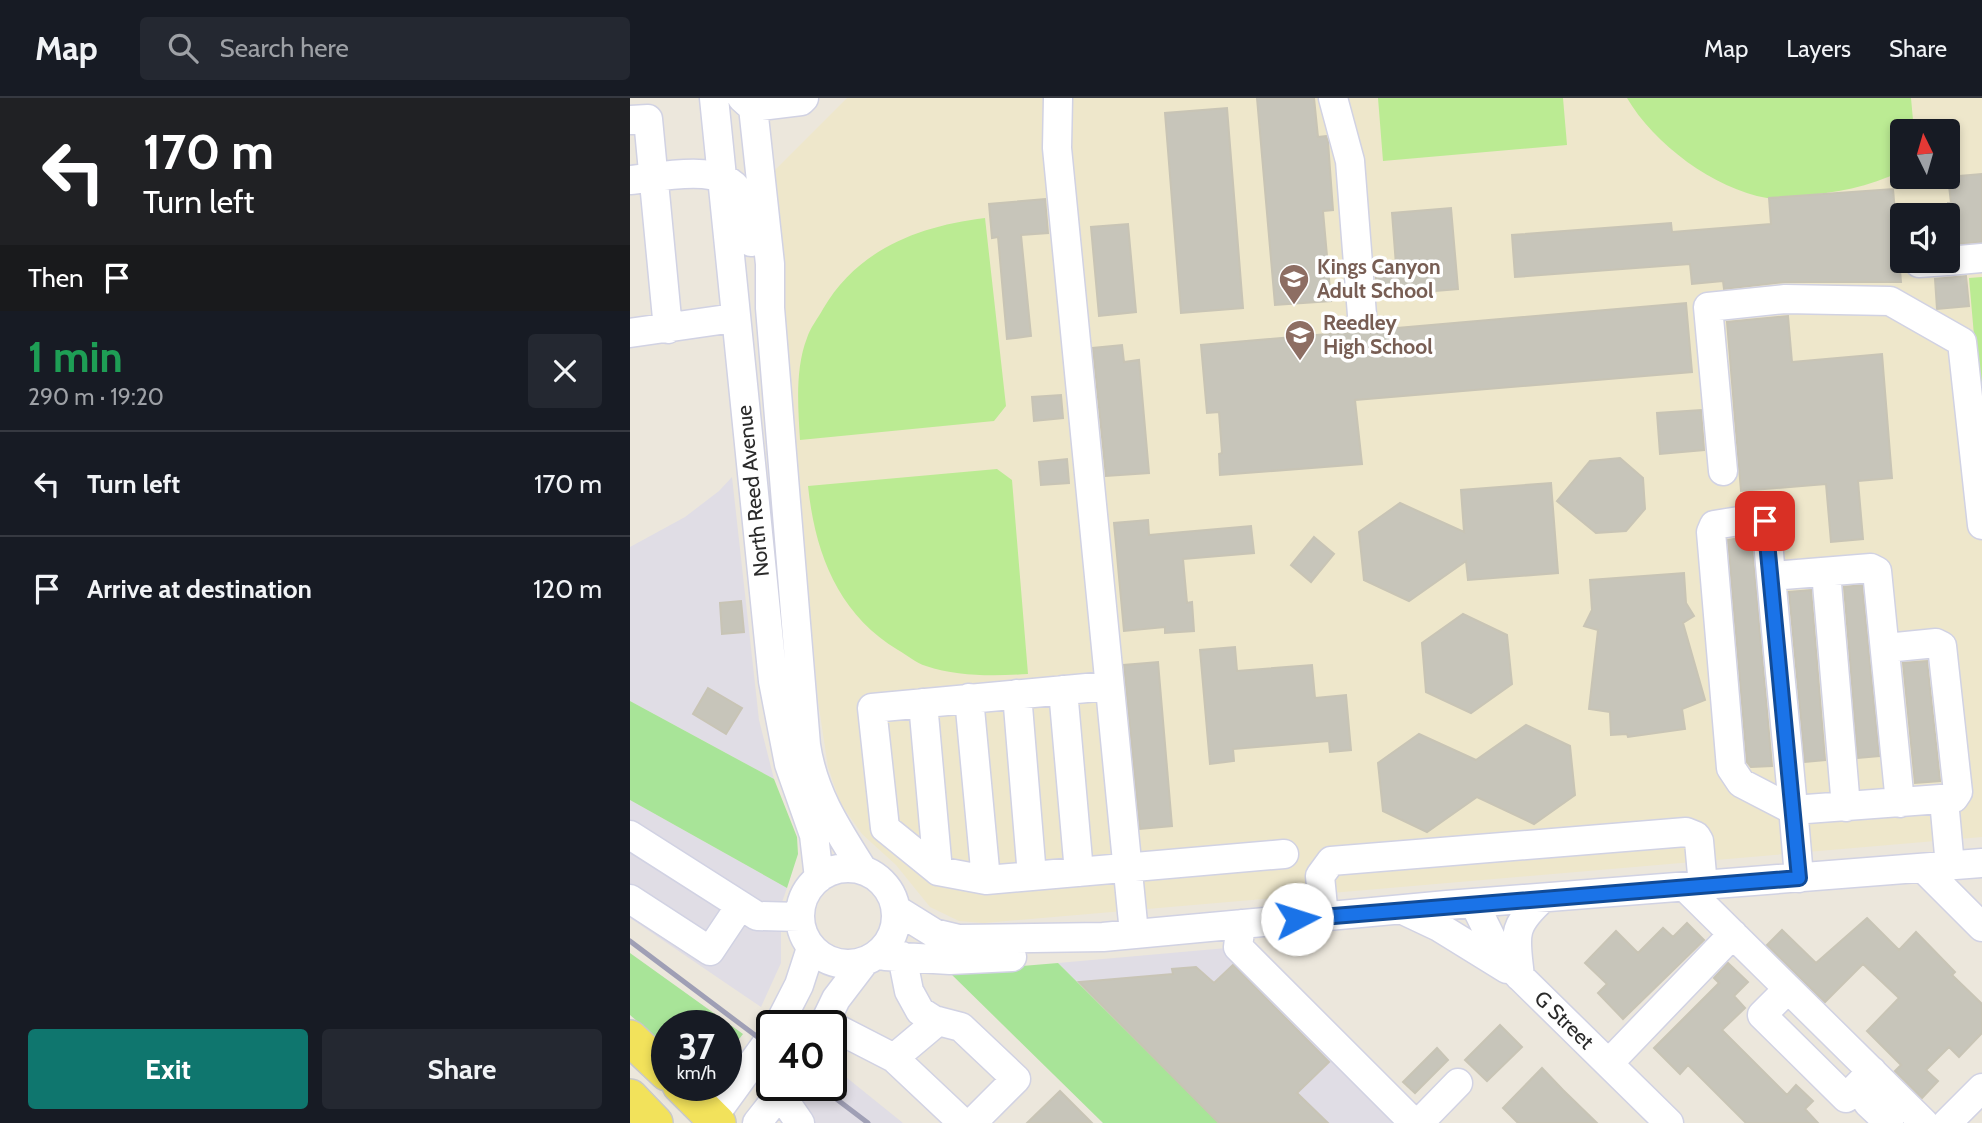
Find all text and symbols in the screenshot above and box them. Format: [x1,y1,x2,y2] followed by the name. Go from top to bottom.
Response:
[140,17,630,80] search box
[35,28,98,68] text: Map
[164,29,202,67] icon: search
[220,32,349,64] text: Search here
[1704,34,1748,63] text: Map
[1786,34,1851,63] text: Layers
[1889,34,1947,63] text: Share
[1890,119,1960,189] north arrow
[1890,119,1960,273] map controls
[143,122,274,181] text: 170 m
[28,126,119,217] icon: left
[143,182,254,221] text: Turn left
[1890,203,1960,273] button: sound
[1317,254,1441,303] place label: Kings Canyon Adult School
[98,259,136,297] icon: arrive
[28,262,84,294] text: Then
[1277,262,1311,306] school or university icon: Kings Canyon Adult School
[1323,310,1433,359] place label: Reedley High School
[1283,318,1317,362] school or university icon: Reedley High School
[28,331,123,383] text: 1 min
[528,334,602,408] button: close
[28,383,164,411] text: 290 m · 19:20
[731,404,774,578] street label: North Reed Avenue
[28,465,66,503] icon: left
[87,468,180,500] text: Turn left
[534,468,602,500] text: 170 m
[1735,491,1795,551] pin
[1746,502,1784,540] icon: arrive
[28,570,66,608] icon: arrive
[87,573,312,605] text: Arrive at destination
[533,573,602,605] text: 120 m
[1260,882,1334,956] position arrow
[1529,985,1599,1054] street label: G Street
[756,1010,847,1101] speed limit sign: 40
[678,1025,715,1068] text: 37
[28,1029,308,1109] button: Exit
[322,1029,602,1109] button: Share
[677,1062,716,1084] text: km/h

